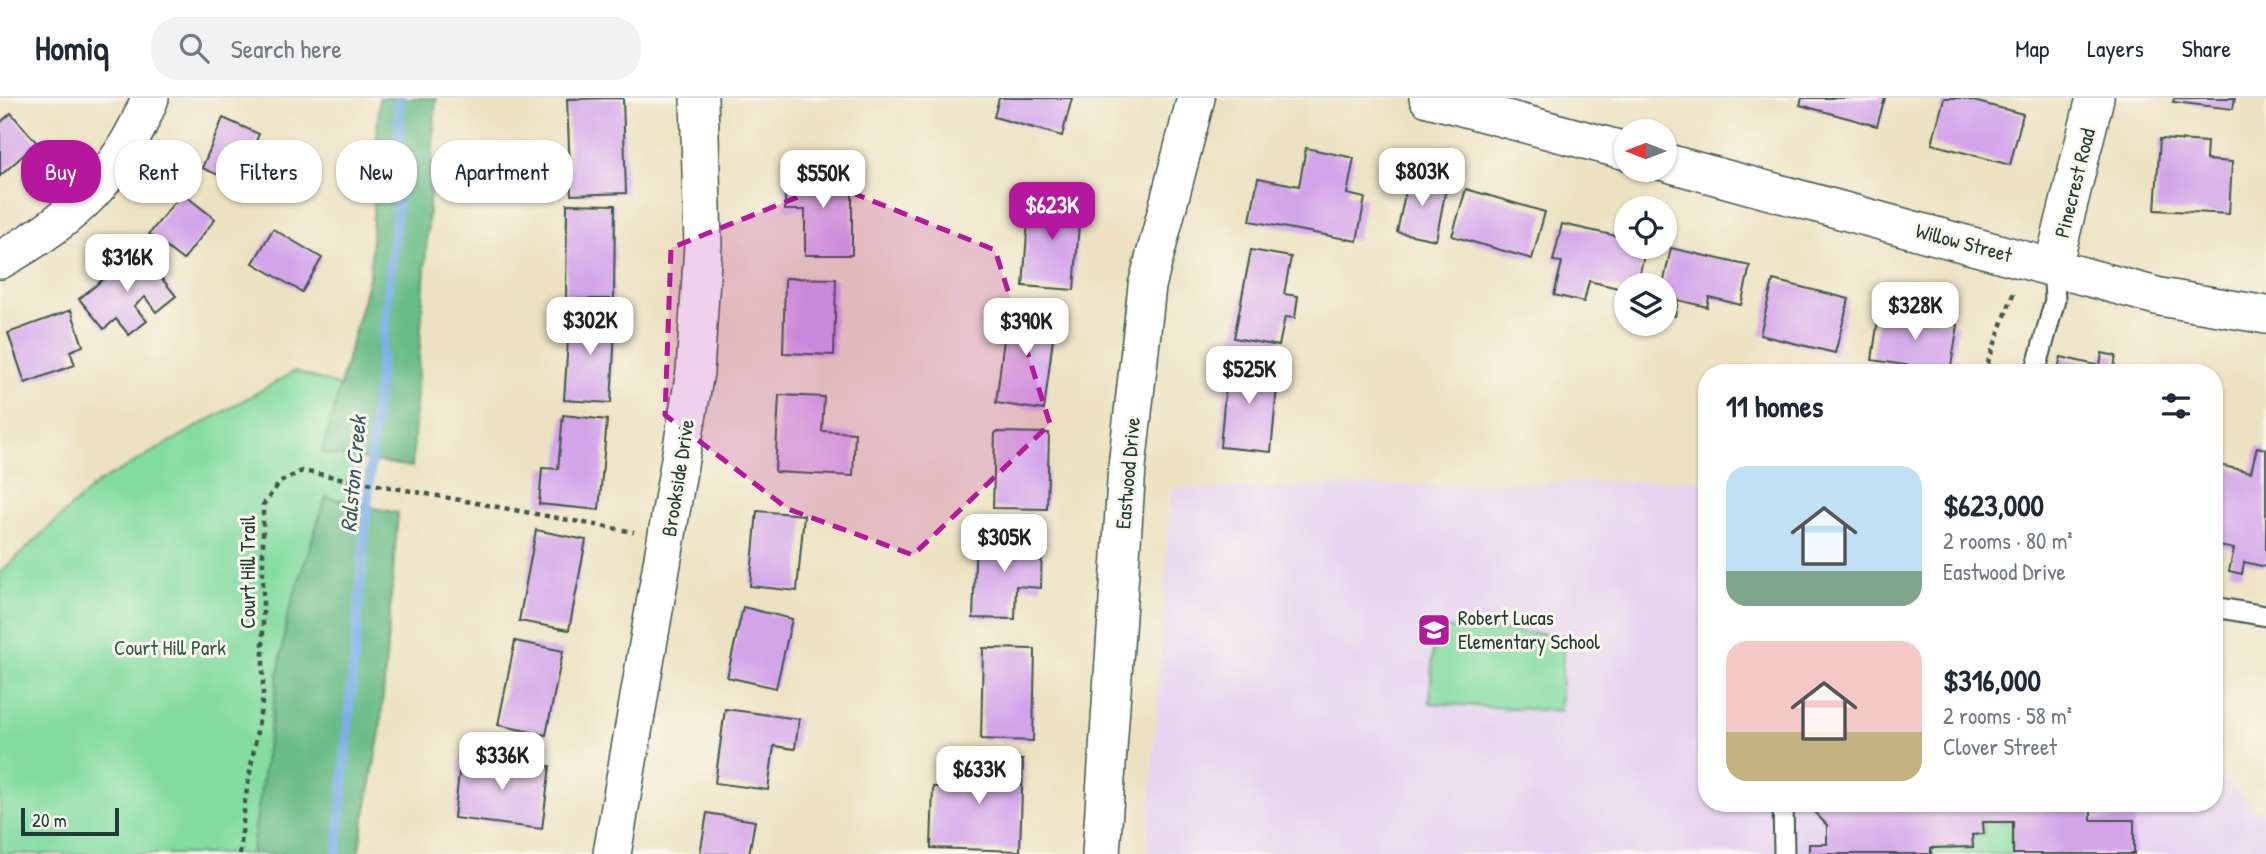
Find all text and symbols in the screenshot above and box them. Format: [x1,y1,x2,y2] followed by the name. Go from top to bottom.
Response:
[151,17,641,80] search box
[35,26,109,70] text: Homiq
[175,29,213,67] icon: search
[231,31,342,66] text: Search here
[2015,32,2049,64] text: Map
[2087,32,2144,64] text: Layers
[2182,32,2231,64] text: Share
[1614,119,1676,182] north arrow
[1614,119,1677,336] map controls
[2047,125,2102,241] street label: Pinecrest Road
[21,140,101,203] chip: Buy
[115,140,202,203] chip: Rent
[216,140,322,203] chip: Filters
[336,140,417,203] chip: New
[431,140,573,203] chip: Apartment
[1373,148,1471,208] pin: $803K
[774,150,872,210] pin: $550K
[1395,155,1449,186] text: $803K
[796,157,850,188] text: $550K
[1003,183,1101,242] pin: $623K
[1025,189,1079,220] text: $623K
[1614,196,1677,259] button: locate
[1913,216,2016,269] street label: Willow Street
[78,234,176,294] pin: $316K
[101,241,153,272] text: $316K
[1614,273,1677,336] button: layers
[1866,282,1964,342] pin: $328K
[1888,289,1942,320] text: $328K
[541,298,639,357] pin: $302K
[977,299,1075,358] pin: $390K
[562,304,618,335] text: $302K
[1000,305,1052,336] text: $390K
[1200,346,1298,406] pin: $525K
[1222,353,1276,384] text: $525K
[1726,386,1823,426] text: 11 homes
[2157,387,2195,425] icon: filters
[332,412,373,533] water label: Ralston Creek
[1108,416,1147,530] street label: Eastwood Drive
[654,417,701,538] street label: Brookside Drive
[1943,485,2044,525] text: $623,000
[1782,494,1866,578] icon: home
[955,514,1053,574] pin: $305K
[233,515,262,629] street label: Court Hill Trail
[977,521,1031,552] text: $305K
[1943,525,2073,556] text: 2 rooms · 80 m²
[1943,556,2066,587] text: Eastwood Drive
[1458,603,1600,656] place label: Robert Lucas Elementary School
[1415,611,1453,649] school or university icon: Robert Lucas Elementary School
[114,633,226,662] park label: Court Hill Park
[1943,660,2041,700] text: $316,000
[1782,669,1866,753] icon: home
[1943,700,2072,731] text: 2 rooms · 58 m²
[1943,731,2057,762] text: Clover Street
[453,732,551,792] pin: $336K
[475,739,529,770] text: $336K
[930,746,1028,806] pin: $633K
[952,753,1006,784] text: $633K
[21,805,119,837] scale bar
[32,807,67,833] text: 20 m

